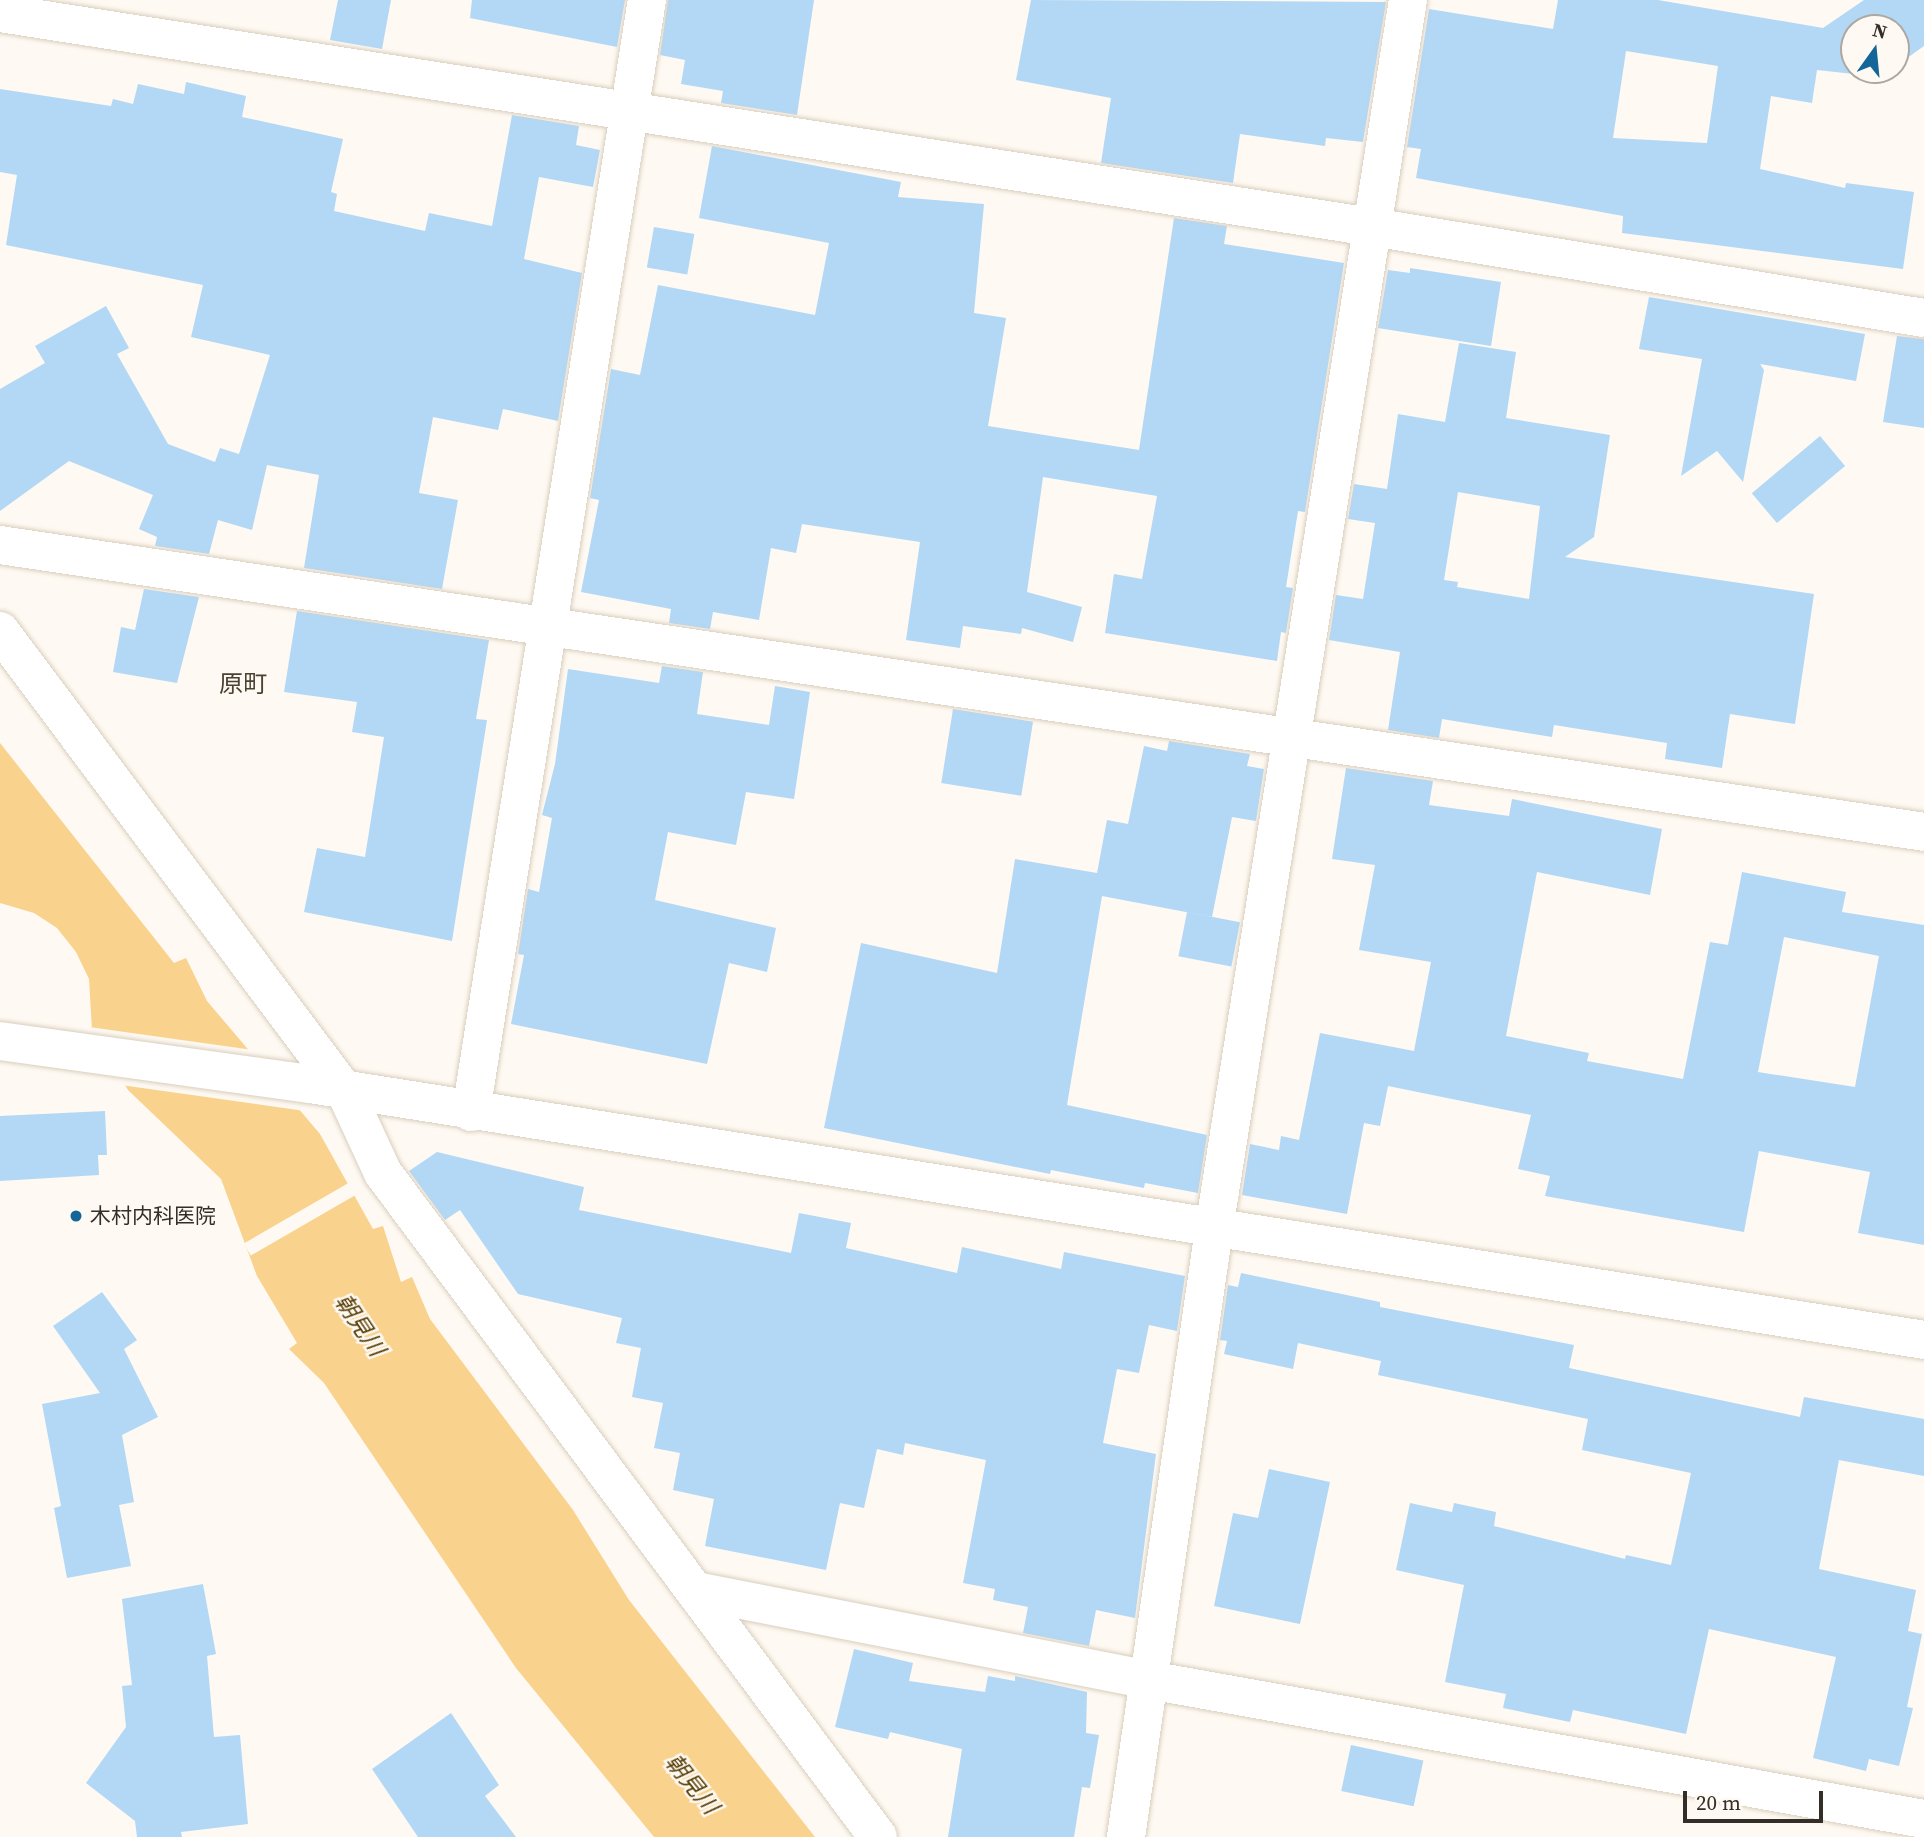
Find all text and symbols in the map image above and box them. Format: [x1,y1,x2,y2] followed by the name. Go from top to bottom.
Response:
[1840,14,1910,84] north arrow
[1870,16,1890,45] text: N
[219,670,267,698] district label: 原町
[90,1203,216,1229] place label: 木村内科医院
[68,1208,84,1224] marker: 木村内科医院
[329,1289,391,1361] water label: 朝見川
[660,1749,724,1819] water label: 朝見川
[1686,1778,1826,1822] scale bar
[1696,1788,1741,1817] text: 20 m

